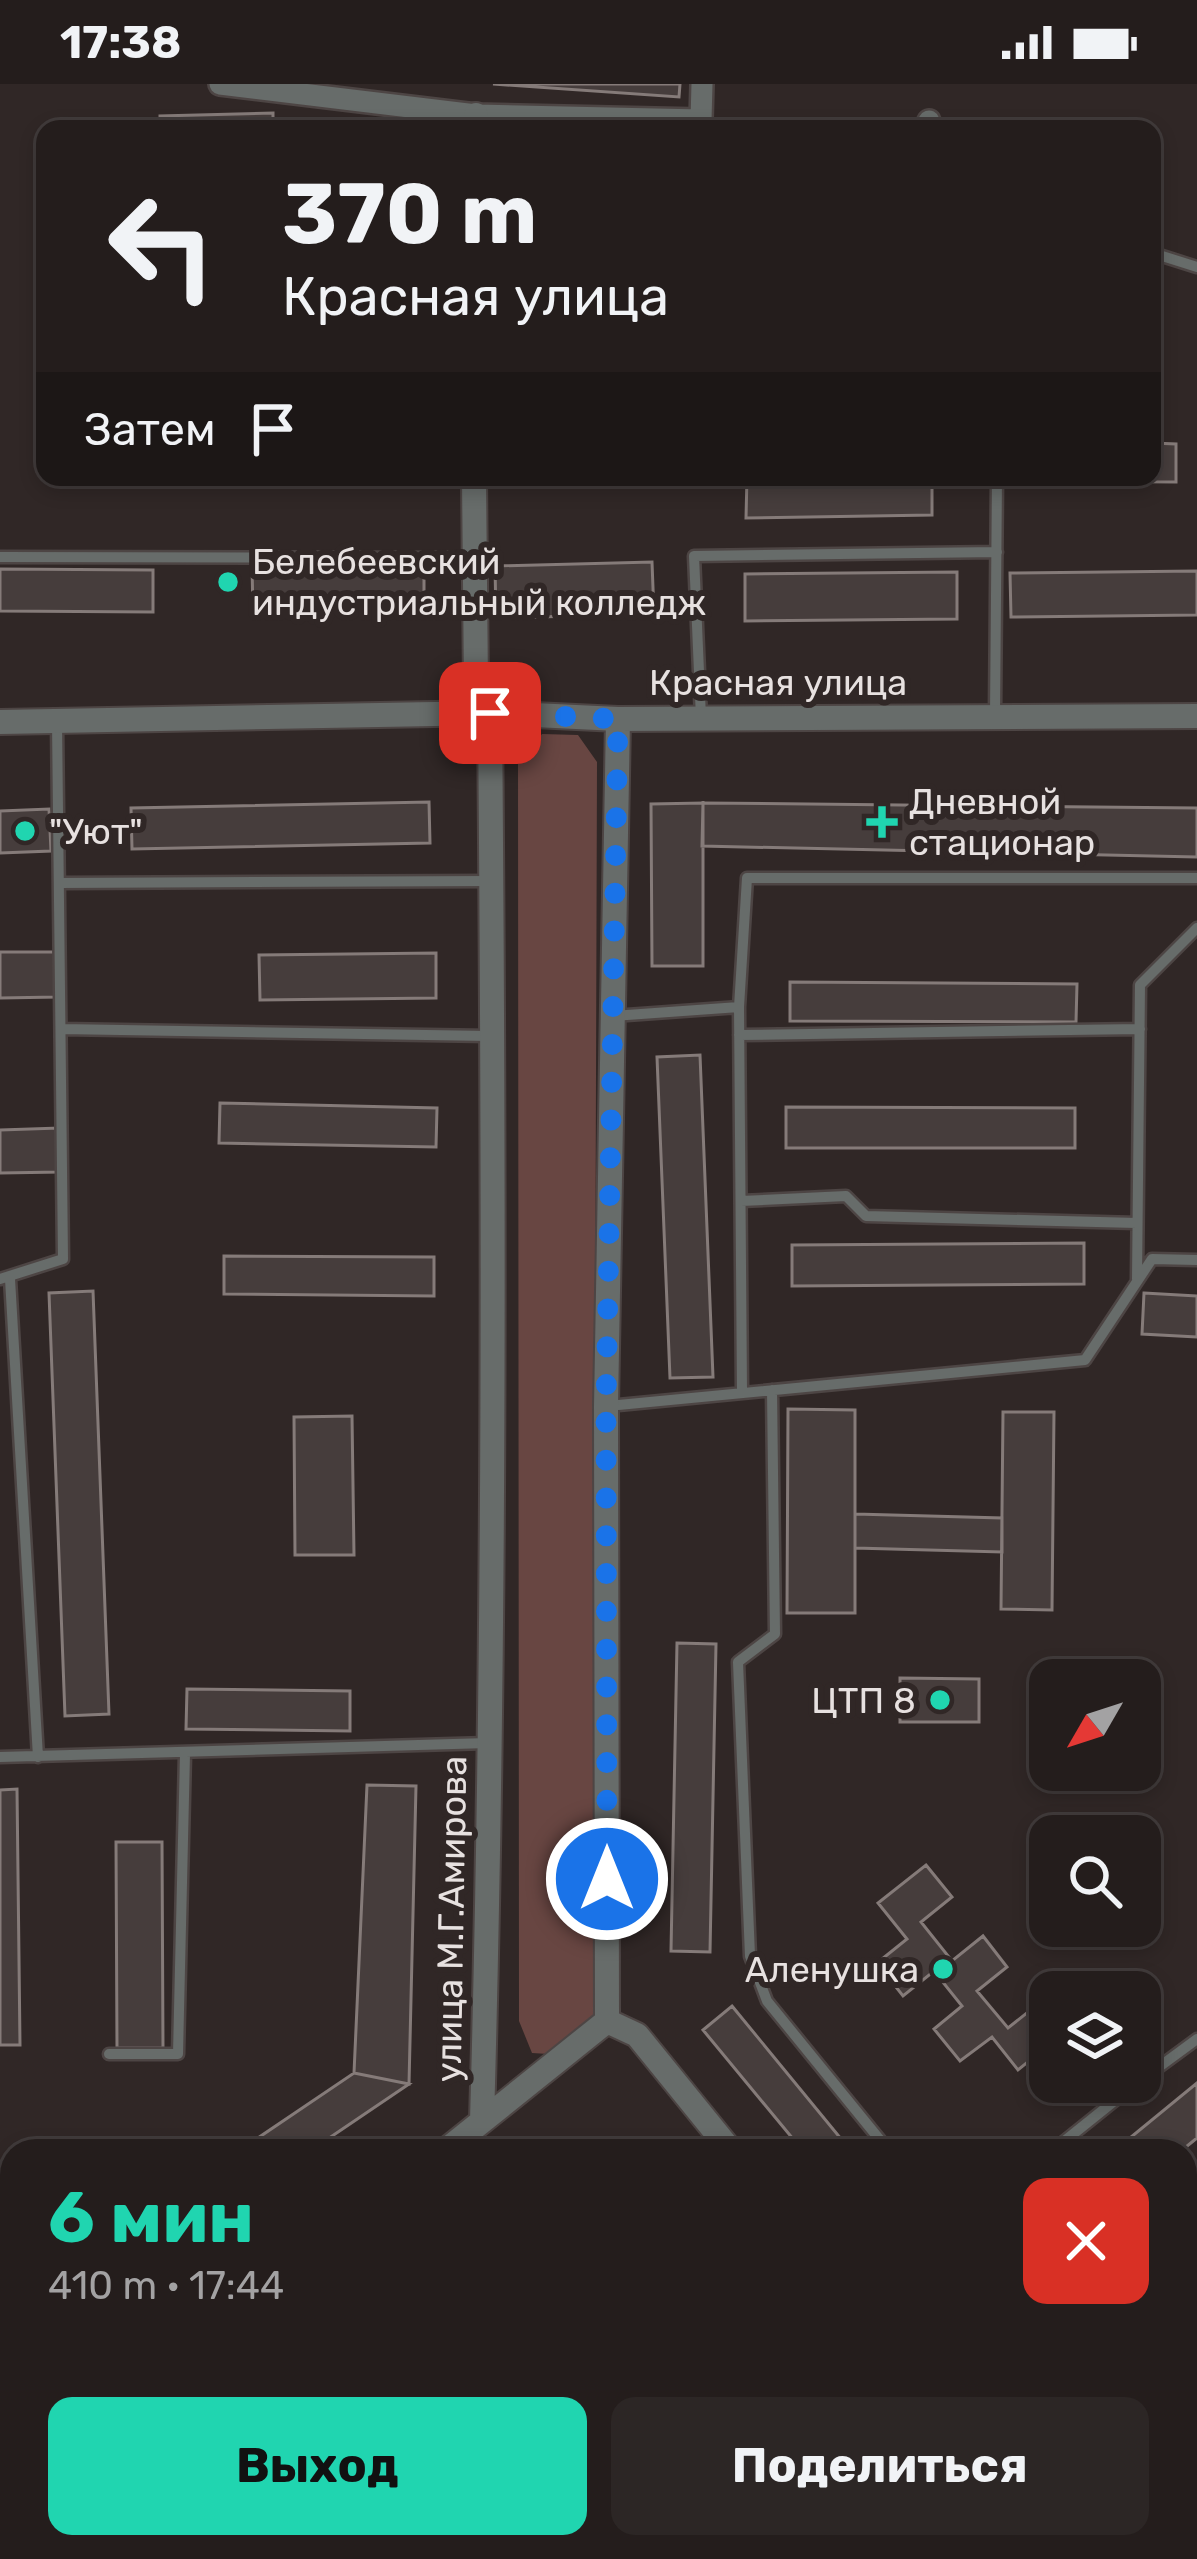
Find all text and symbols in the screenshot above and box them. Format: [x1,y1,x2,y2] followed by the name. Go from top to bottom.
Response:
[60,16,181,69] text: 17:38
[282,164,537,264] text: 370 m
[84,168,240,324] icon: left
[282,265,669,329] text: Красная улица
[240,396,306,462] icon: arrive
[84,403,216,456] text: Затем
[252,540,706,624] place label: Белебеевский индустриальный колледж
[215,569,241,595] marker: Белебеевский индустриальный колледж
[649,661,907,704] street label: Красная улица
[439,662,541,764] pin
[457,680,523,746] icon: arrive
[909,780,1095,864] place label: Дневной стационар
[866,806,898,838] marker: Дневной стационар
[49,810,143,853] place label: "Уют"
[12,818,38,844] marker: "Уют"
[1029,1659,1161,1791] north arrow
[1029,1659,1161,2103] map controls
[811,1679,916,1722] place label: ЦТП 8
[927,1687,953,1713] marker: ЦТП 8
[427,1755,475,2083] street label: улица М.Г.Амирова
[1029,1815,1161,1947] button: search
[544,1816,670,1942] position arrow
[745,1948,919,1991] place label: Аленушка
[930,1956,956,1982] marker: Аленушка
[1029,1971,1161,2103] button: layers
[48,2175,254,2260] text: 6 мин
[1023,2178,1149,2304] button: close
[48,2263,284,2309] text: 410 m · 17:44
[48,2397,587,2535] button: Выход
[611,2397,1149,2535] button: Поделиться

